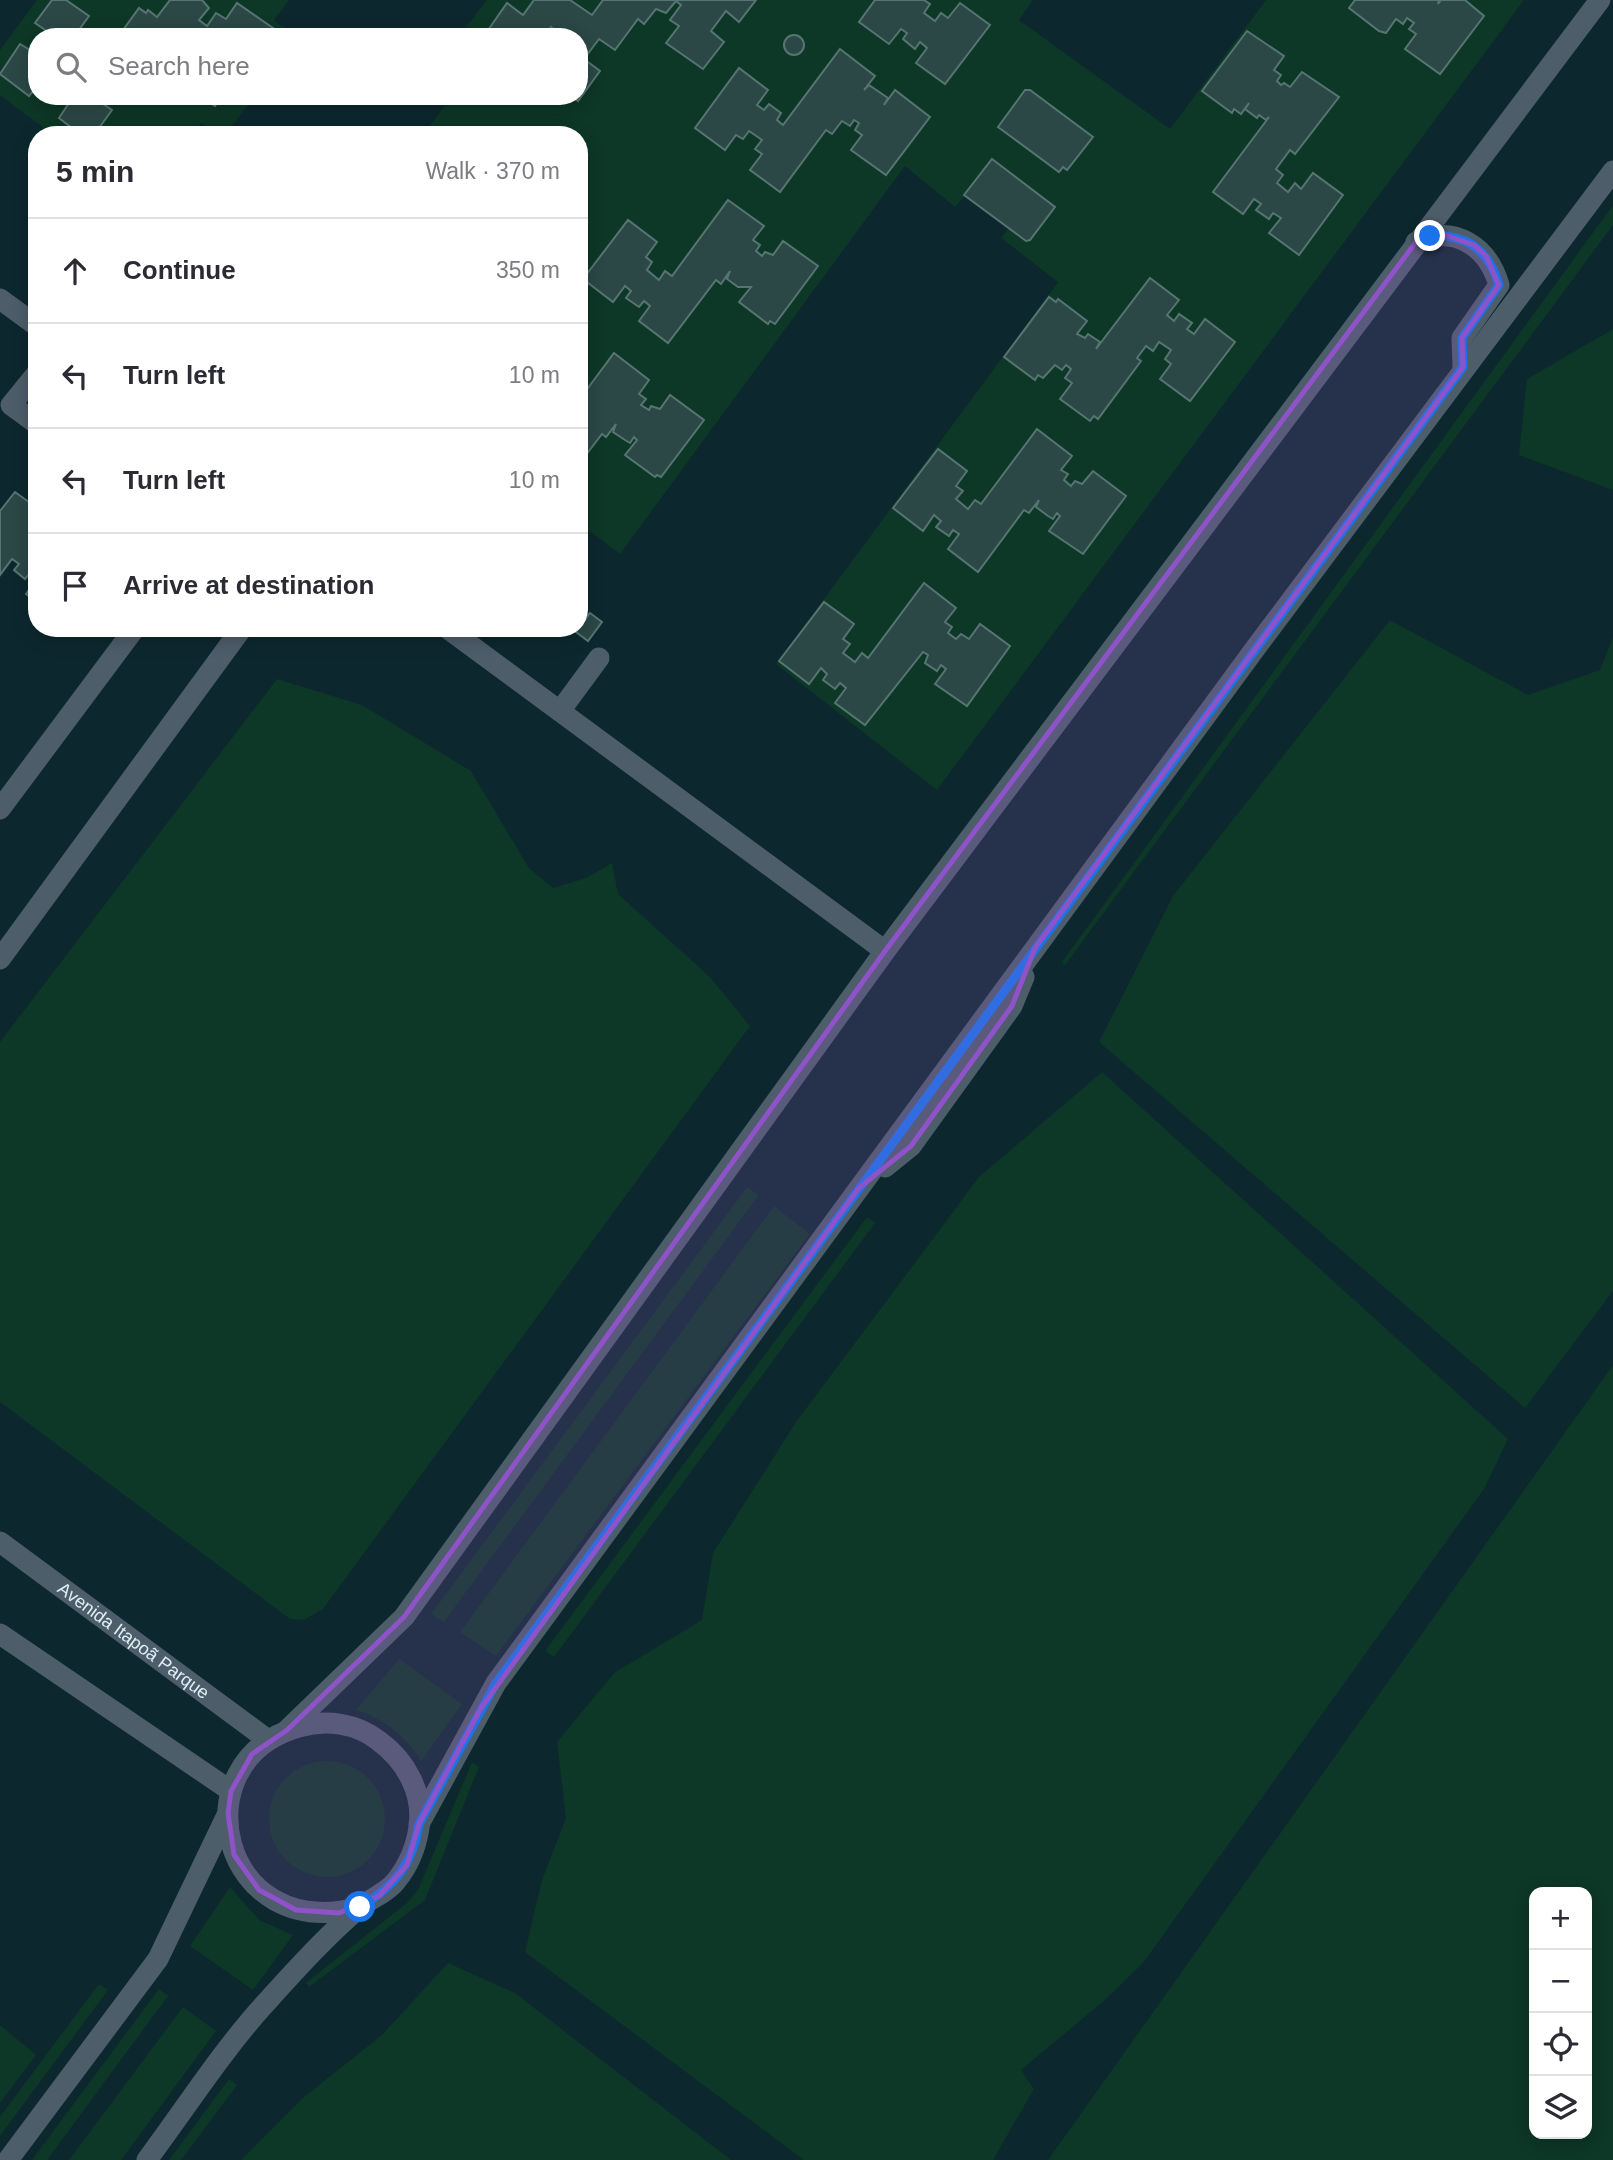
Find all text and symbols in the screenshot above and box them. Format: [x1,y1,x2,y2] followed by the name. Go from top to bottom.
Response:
[28,28,588,105] search box
[52,48,90,86] icon: search
[108,51,250,81] text: Search here
[56,155,134,188] text: 5 min
[425,158,560,184] text: Walk · 370 m
[1414,220,1445,251] route end
[56,252,94,290] icon: ahead
[123,255,236,285] text: Continue
[496,257,560,283] text: 350 m
[56,357,94,395] icon: left
[123,360,225,390] text: Turn left
[509,362,560,388] text: 10 m
[56,462,94,500] icon: left
[123,465,225,495] text: Turn left
[509,467,560,493] text: 10 m
[56,567,94,605] icon: arrive
[123,570,374,600] text: Arrive at destination
[54,1578,213,1703] street label: Avenida Itapoã Parque
[1529,1887,1592,2139] map controls
[1529,1887,1592,1950] button: +
[344,1891,375,1922] route start
[1529,1950,1592,2013] button: −
[1529,2013,1592,2076] button: locate
[1529,2076,1592,2139] button: layers

